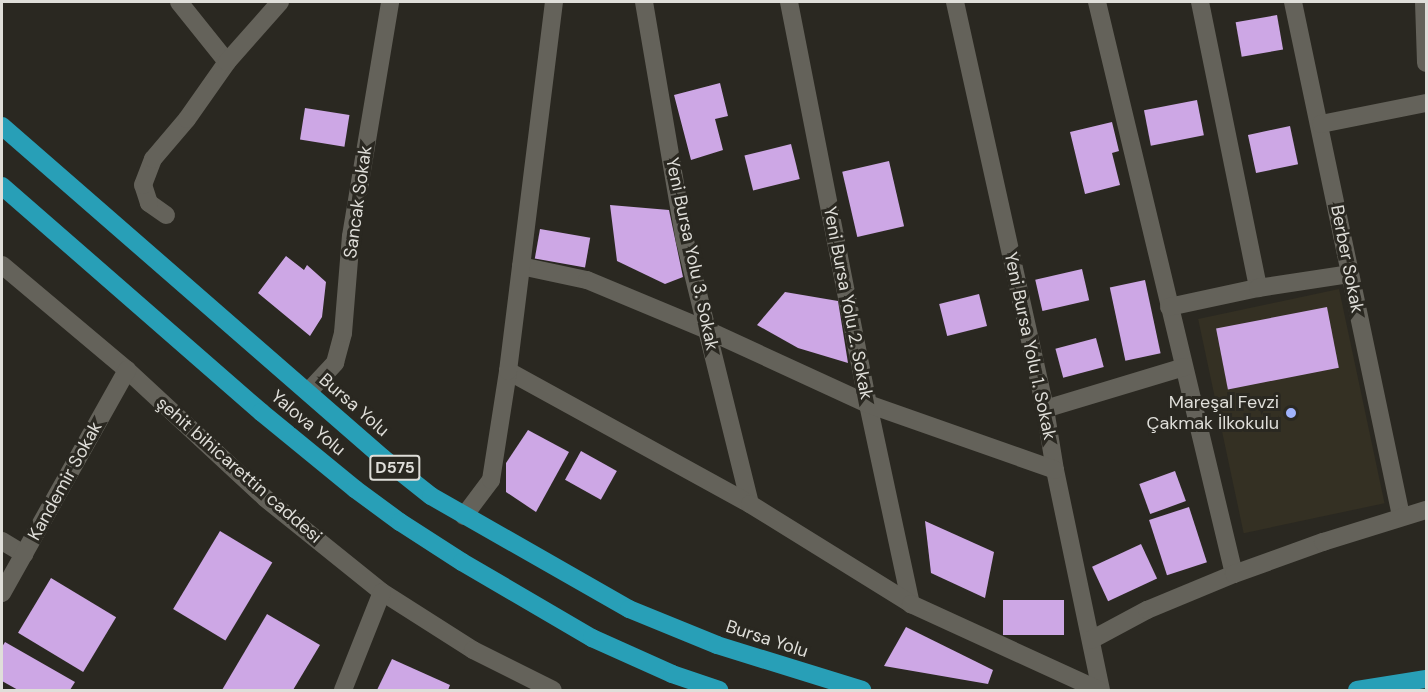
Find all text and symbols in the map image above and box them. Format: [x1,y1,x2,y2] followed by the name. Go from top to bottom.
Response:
[339,144,377,260] street label: Sancak Sokak
[661,156,723,352] street label: Yeni Bursa Yolu 3. Sokak
[1326,203,1368,315] street label: Berber Sokak
[819,205,877,401] street label: Yeni Bursa Yolu 2. Sokak
[1000,250,1060,442] street label: Yeni Bursa Yolu 1. Sokak
[315,369,393,441] street label: Bursa Yolu
[266,386,350,460] street label: Yalova Yolu
[152,392,326,548] street label: şehit bihicarettin caddesi
[1147,392,1279,434] place label: Mareşal Fevzi Çakmak İlkokulu
[1284,406,1298,420] marker: Mareşal Fevzi Çakmak İlkokulu
[23,418,107,544] street label: Kandemir Sokak
[368,455,422,481] road number: D575
[723,616,811,662] street label: Bursa Yolu

